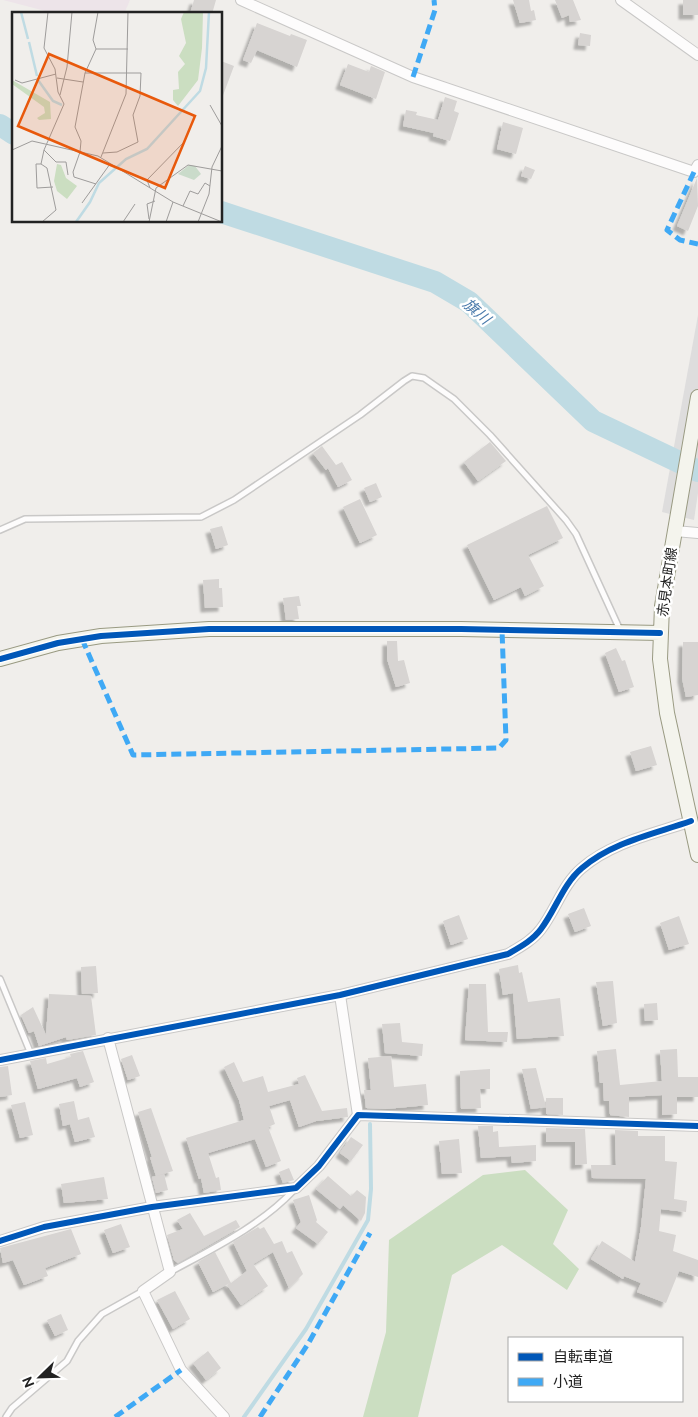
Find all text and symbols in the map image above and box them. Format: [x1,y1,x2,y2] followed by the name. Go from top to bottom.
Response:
[12,12,222,222] inset map
[460,295,495,329] water label: 旗川
[654,546,680,618] street label: 赤見本町線
[508,1337,683,1402] legend
[553,1348,613,1365] text: 自転車道
[15,1352,65,1402] north arrow
[553,1373,583,1390] text: 小道
[19,1374,37,1390] text: N

